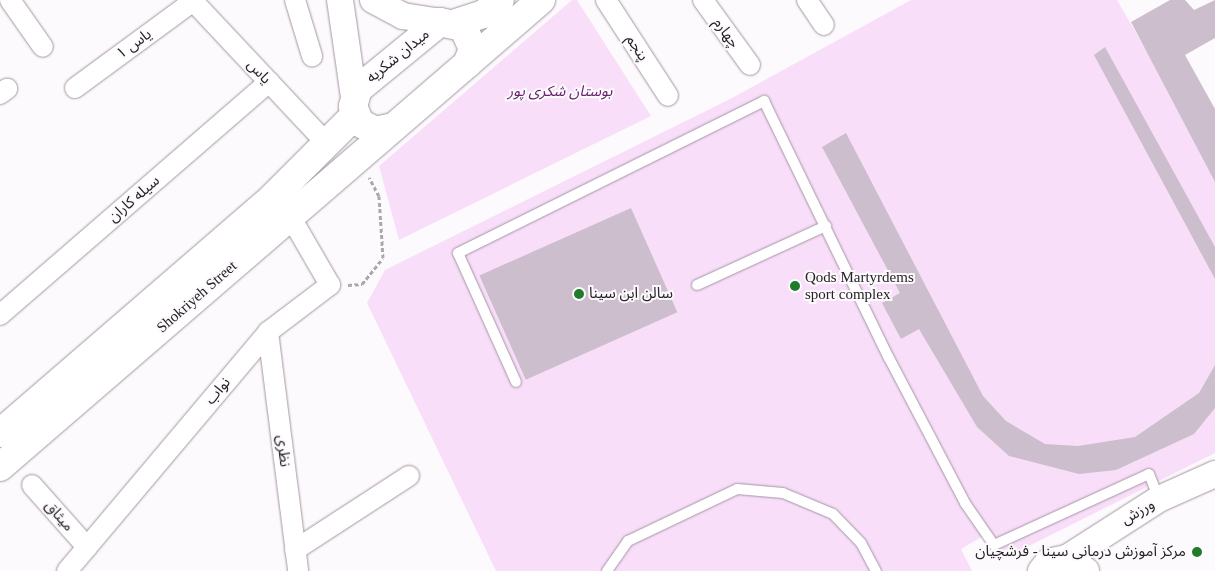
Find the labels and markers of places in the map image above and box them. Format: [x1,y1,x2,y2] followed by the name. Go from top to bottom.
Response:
[805,268,914,303] place label: Qods Martyrdems sport complex
[789,280,801,292] marker: Qods Martyrdems sport complex
[589,285,673,303] place label: سالن ابن سینا
[573,288,585,300] marker: سالن ابن سینا
[975,543,1186,561] place label: مرکز آموزش درمانی سینا - فرشچیان
[1190,545,1204,559] marker: مرکز آموزش درمانی سینا - فرشچیان

